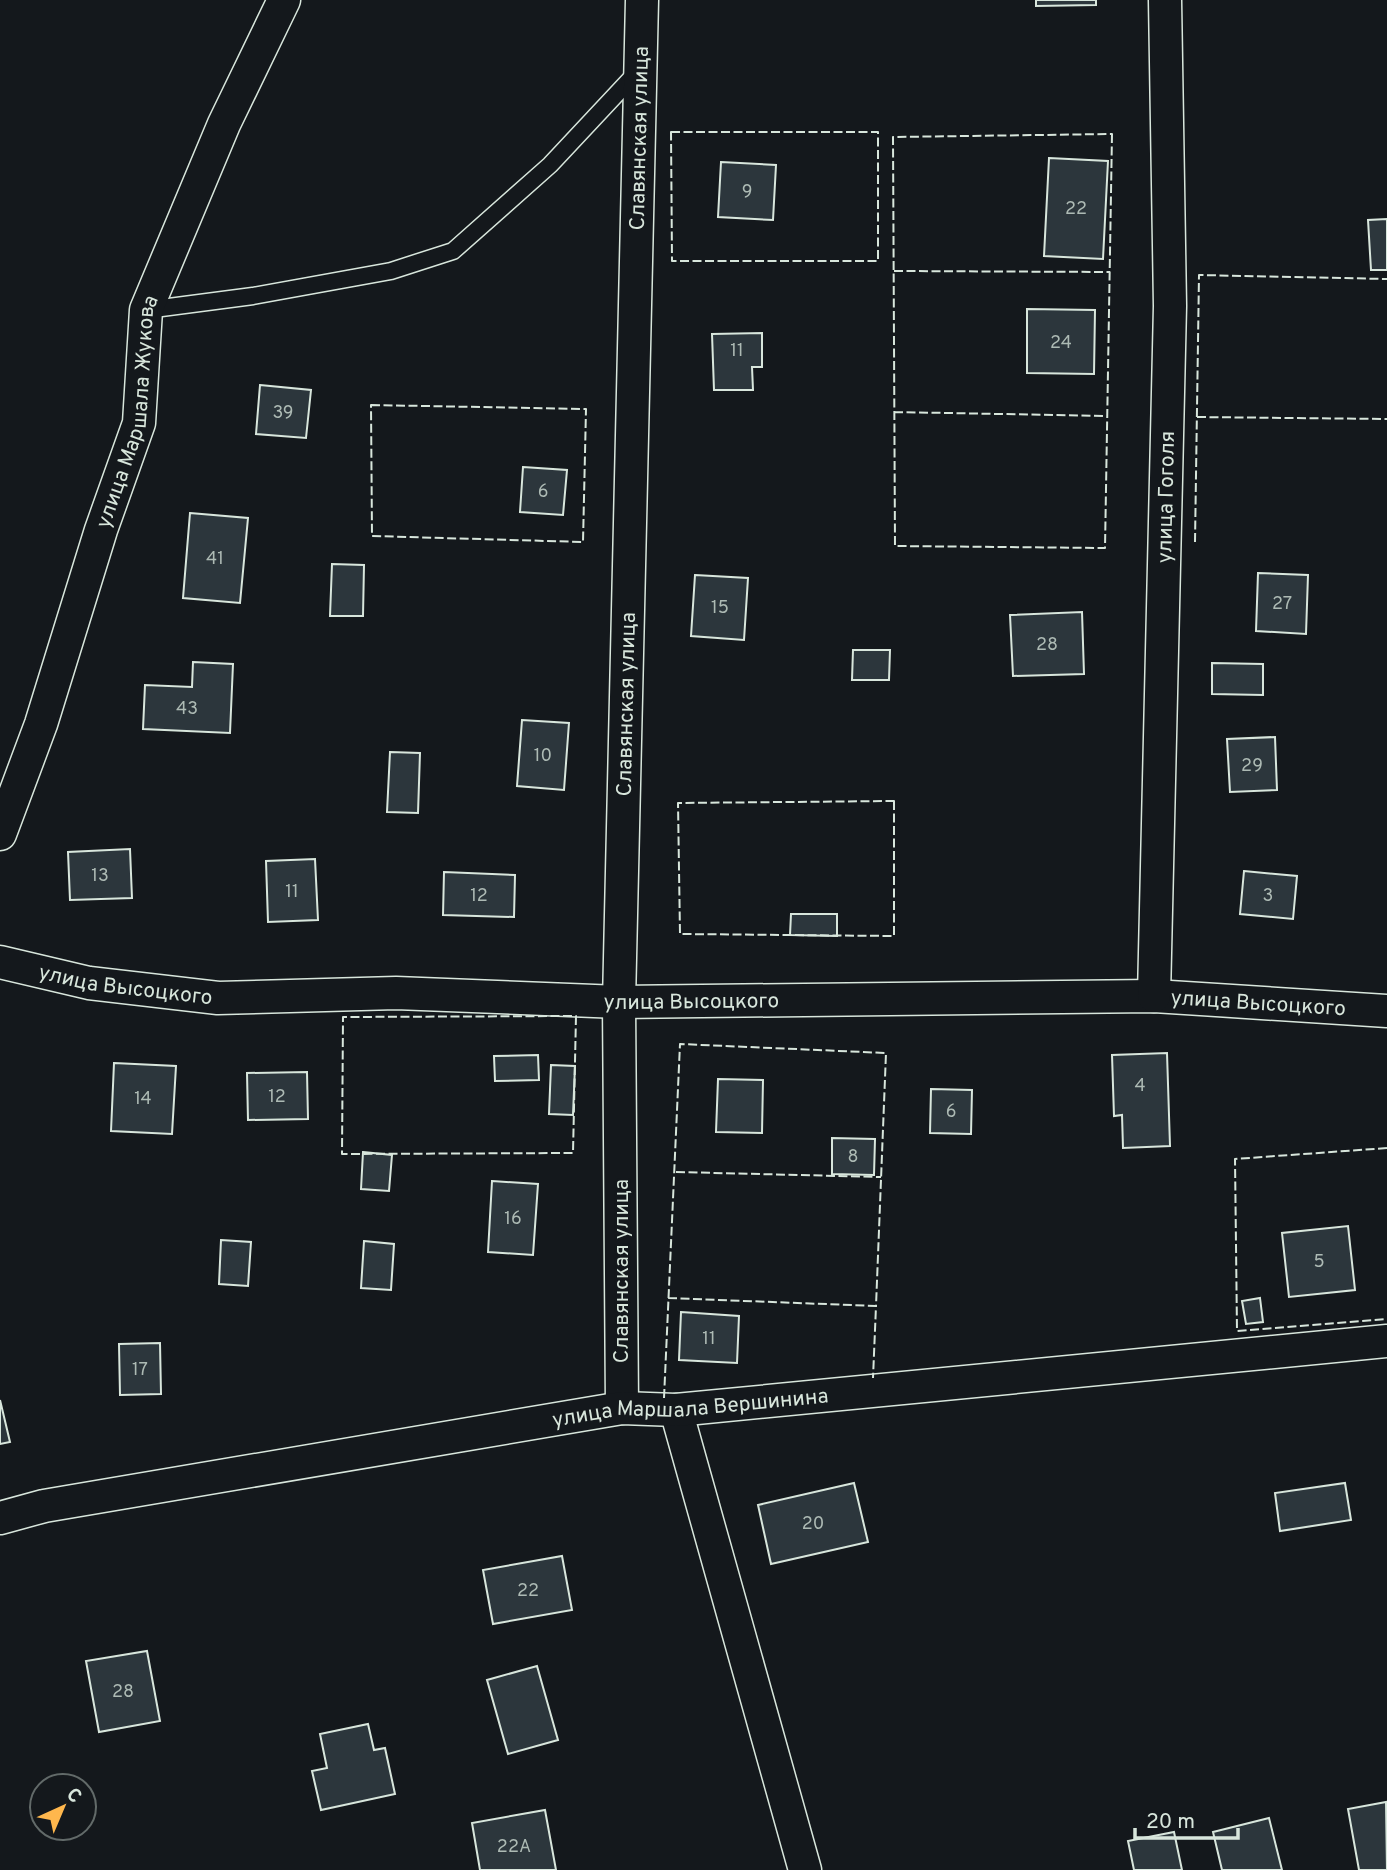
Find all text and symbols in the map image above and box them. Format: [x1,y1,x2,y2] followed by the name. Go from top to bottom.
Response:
[625,46,656,231] street label: Славянская улица
[742,181,752,204] house number: 9
[1065,198,1087,221] house number: 22
[91,291,166,532] street label: улица Маршала Жукова
[1050,332,1072,355] house number: 24
[730,340,744,363] house number: 11
[272,402,294,425] house number: 39
[1152,431,1182,564] street label: улица Гоголя
[538,481,548,504] house number: 6
[206,548,224,571] house number: 41
[1272,593,1292,616] house number: 27
[711,597,729,620] house number: 15
[612,612,643,797] street label: Славянская улица
[1036,634,1058,657] house number: 28
[176,698,198,721] house number: 43
[534,745,552,768] house number: 10
[1241,755,1263,778] house number: 29
[91,865,109,888] house number: 13
[285,881,299,904] house number: 11
[470,885,488,908] house number: 12
[1263,885,1273,908] house number: 3
[36,960,214,1012] street label: улица Высоцкого
[1170,985,1347,1023] street label: улица Высоцкого
[603,988,779,1017] street label: улица Высоцкого
[1134,1075,1146,1098] house number: 4
[268,1086,286,1109] house number: 12
[134,1088,152,1111] house number: 14
[946,1101,956,1124] house number: 6
[848,1146,859,1169] house number: 8
[609,1179,636,1363] street label: Славянская улица
[504,1208,522,1231] house number: 16
[1313,1251,1325,1274] house number: 5
[702,1328,716,1351] house number: 11
[132,1359,148,1382] house number: 17
[550,1383,830,1435] street label: улица Маршала Вершинина
[802,1513,824,1536] house number: 20
[517,1580,539,1603] house number: 22
[112,1681,134,1704] house number: 28
[28,1772,98,1842] north arrow
[61,1783,86,1809] text: С
[1135,1797,1238,1841] scale bar
[1146,1809,1195,1836] text: 20 m
[497,1836,531,1859] house number: 22А

